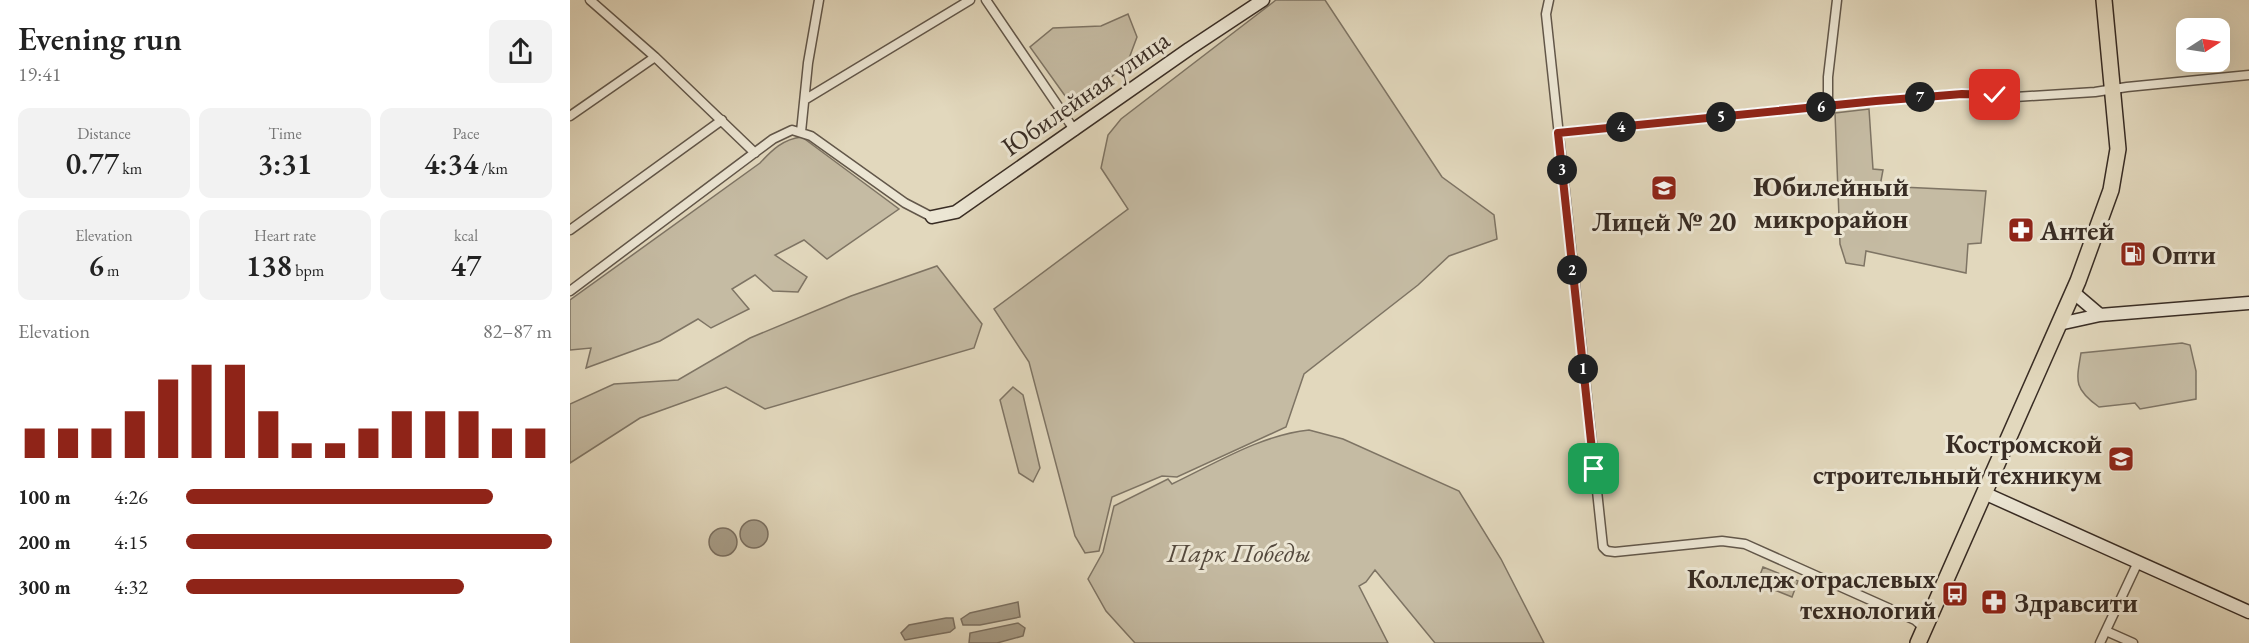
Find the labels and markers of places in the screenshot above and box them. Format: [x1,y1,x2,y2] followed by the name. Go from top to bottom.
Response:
[1969,69,2020,120] pin
[1905,82,1935,112] pin: 7
[1806,92,1836,122] pin: 6
[1706,102,1736,132] pin: 5
[1606,112,1636,142] pin: 4
[1547,155,1577,185] pin: 3
[1649,173,1679,203] school or university icon: Лицей № 20
[1592,204,1736,239] place label: Лицей № 20
[2039,213,2114,248] place label: Антей
[2006,215,2036,245] pharmacy icon: Антей
[2152,237,2216,272] place label: Опти
[2118,239,2148,269] fuel station icon: Опти
[1557,255,1587,285] pin: 2
[1568,354,1598,384] pin: 1
[1813,426,2102,492] place label: Костромской строительный техникум
[1568,443,1619,494] pin
[2106,444,2136,474] school or university icon: Костромской строительный техникум
[1687,561,1936,627] place label: Колледж отраслевых технологий
[1940,579,1970,609] bus stop icon: Колледж отраслевых технологий
[2014,585,2138,620] place label: Здравсити
[1979,587,2009,617] pharmacy icon: Здравсити

